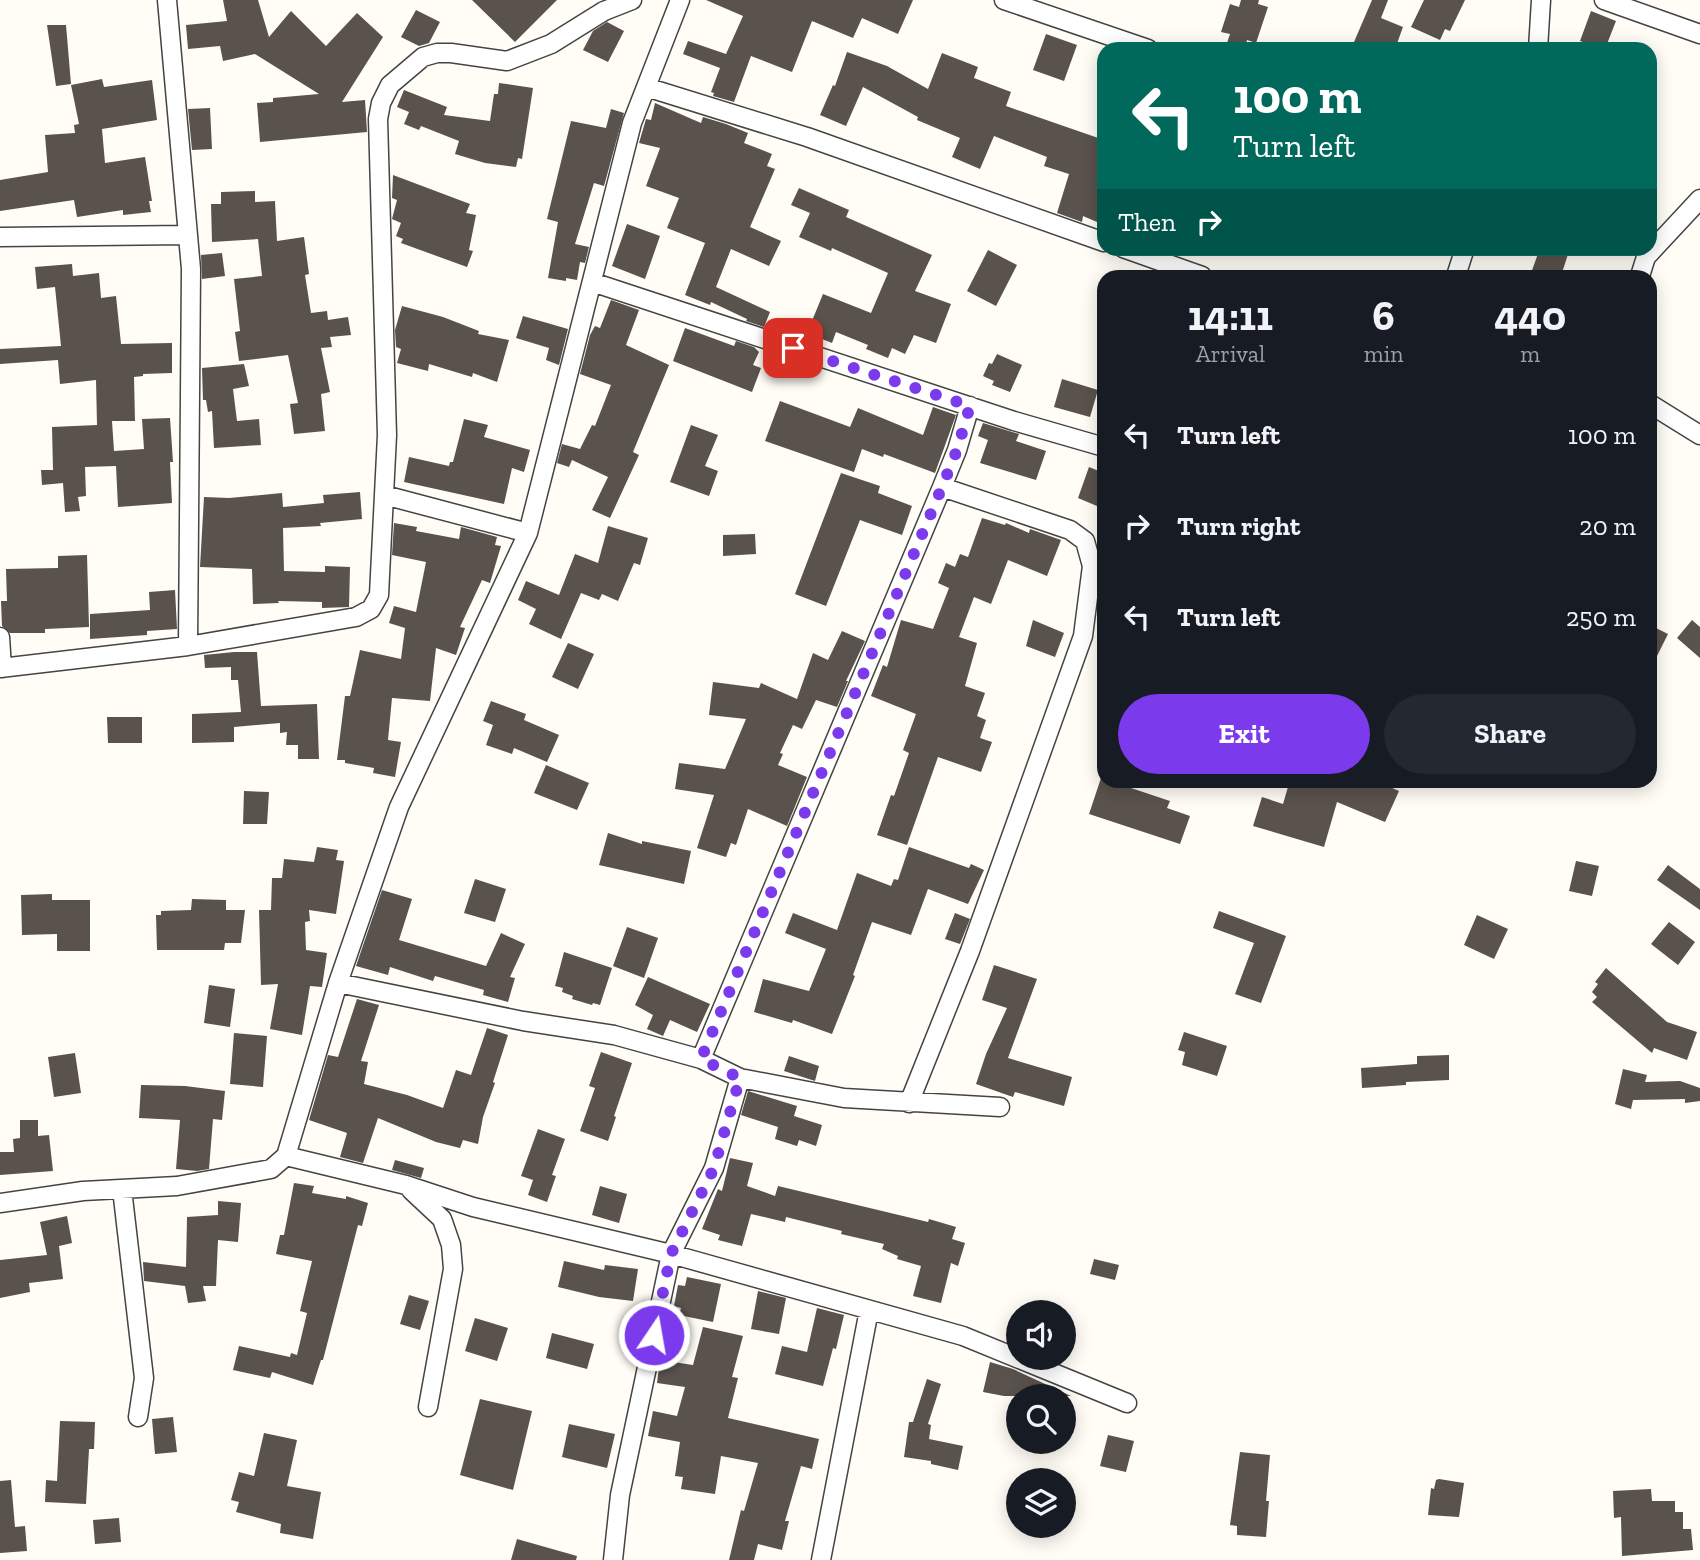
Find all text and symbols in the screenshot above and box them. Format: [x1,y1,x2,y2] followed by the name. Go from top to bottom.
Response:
[1233,67,1361,126] text: 100 m
[1118,70,1209,161] icon: left
[1233,127,1355,165] text: Turn left
[1190,203,1228,241] icon: right
[1118,206,1176,238] text: Then
[1188,290,1273,341] text: 14:11
[1372,290,1395,341] text: 6
[1494,290,1566,341] text: 440
[763,318,823,378] pin
[774,329,812,367] icon: arrive
[1196,340,1265,368] text: Arrival
[1364,340,1403,368] text: min
[1520,340,1540,368] text: m
[1118,416,1156,454] icon: left
[1177,419,1280,451] text: Turn left
[1568,419,1636,451] text: 100 m
[1118,507,1156,545] icon: right
[1177,510,1300,542] text: Turn right
[1579,510,1636,542] text: 20 m
[1118,598,1156,636] icon: left
[1177,601,1280,633] text: Turn left
[1566,601,1636,633] text: 250 m
[1118,694,1370,774] button: Exit
[1384,694,1636,774] button: Share
[617,1298,691,1372] position arrow
[1006,1300,1076,1538] map controls
[1006,1300,1076,1370] button: sound
[1006,1384,1076,1454] button: search
[1006,1468,1076,1538] button: layers

